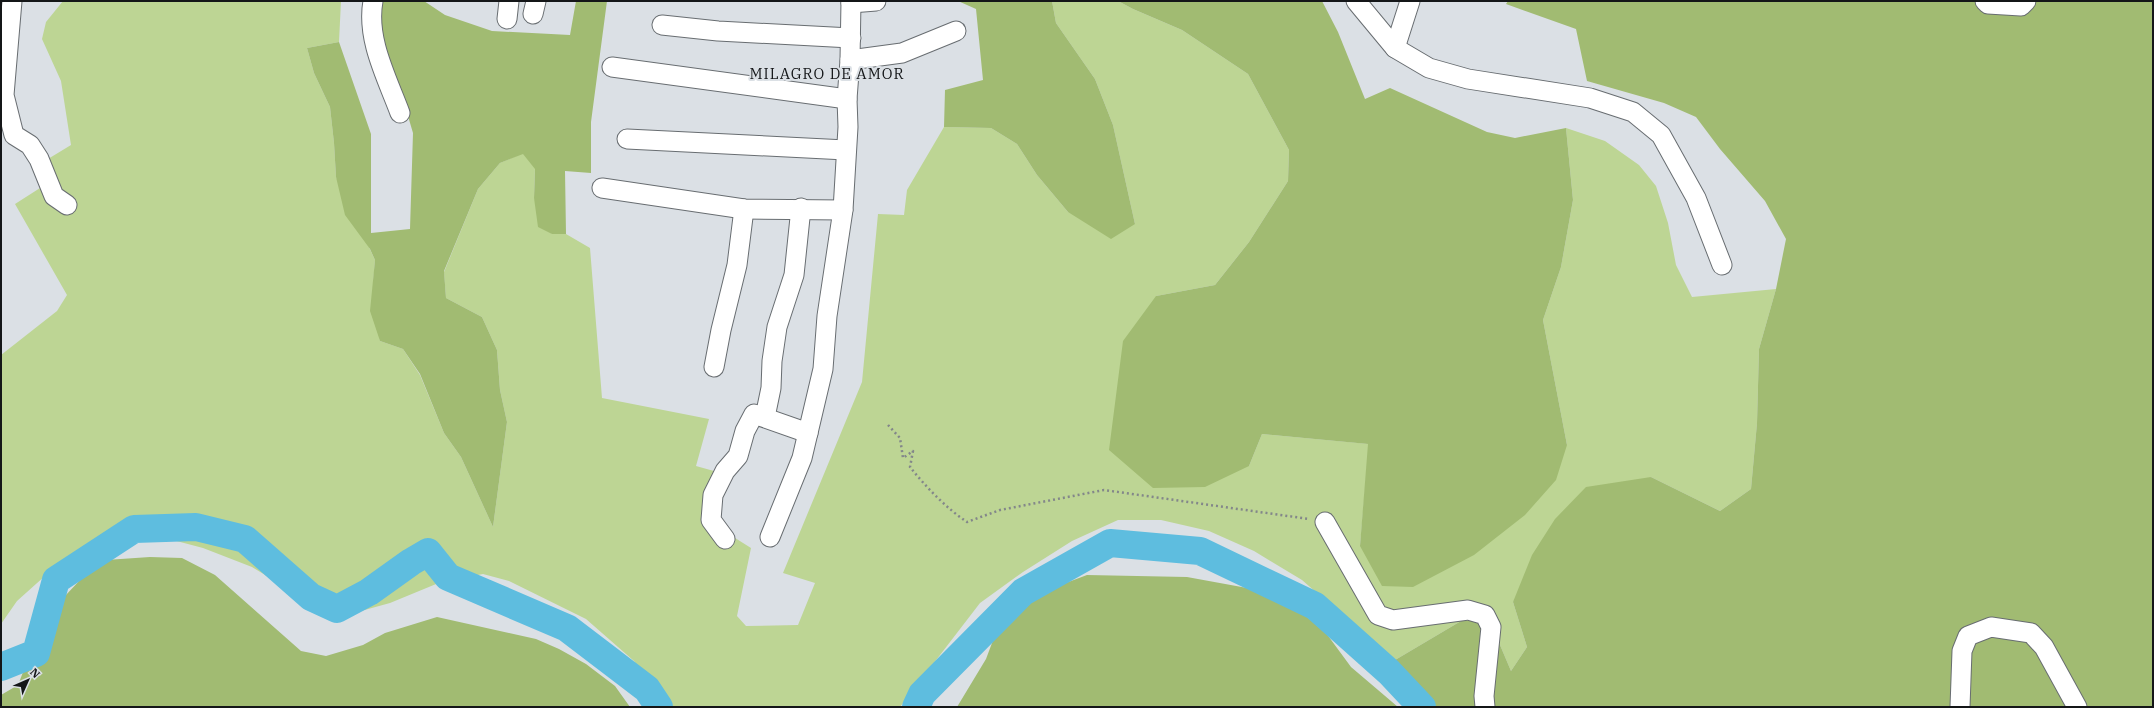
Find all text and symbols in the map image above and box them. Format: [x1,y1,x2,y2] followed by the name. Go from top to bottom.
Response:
[749,64,905,83] district label: MILAGRO DE AMOR
[8,660,48,700] north arrow
[27,665,43,681] text: N

